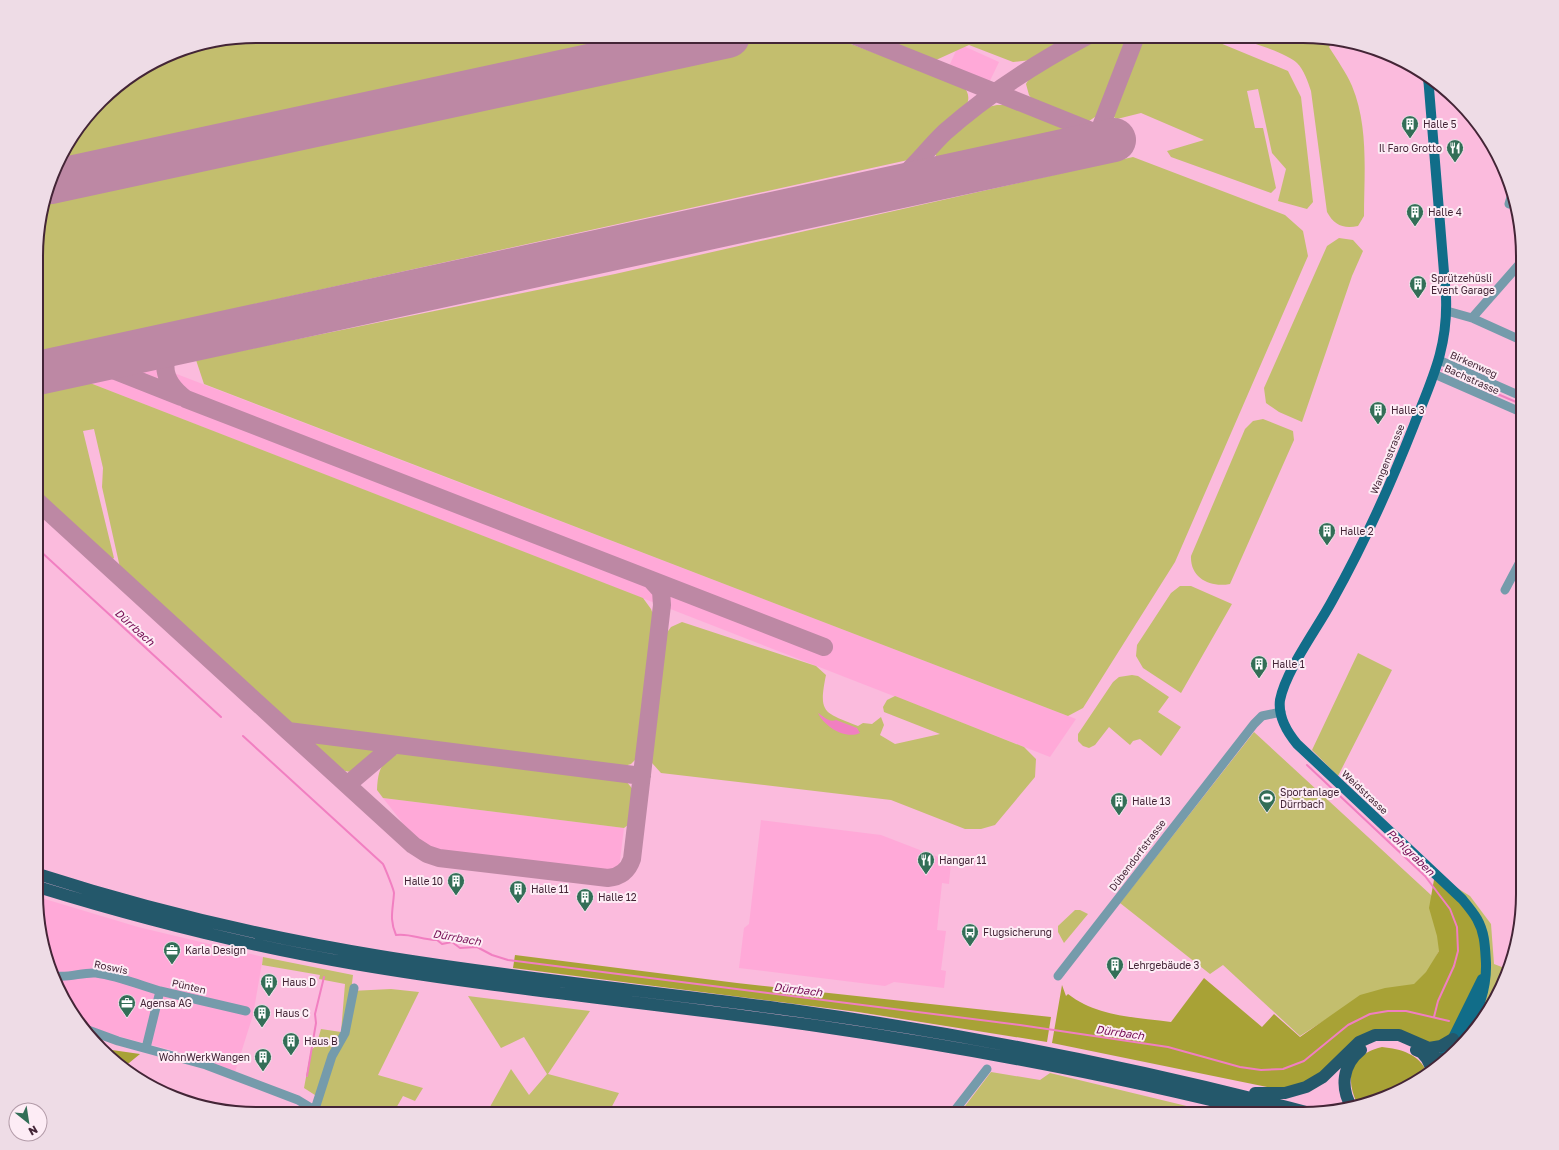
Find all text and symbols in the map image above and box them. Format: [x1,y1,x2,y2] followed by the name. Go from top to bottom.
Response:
[1400,114,1420,139] building icon: Halle 5
[1423,118,1457,130] place label: Halle 5
[1445,138,1465,163] restaurant icon: Il Faro Grotto
[1379,142,1442,154] place label: Il Faro Grotto
[1405,202,1425,227] building icon: Halle 4
[1428,206,1462,218] place label: Halle 4
[1431,272,1495,296] place label: Sprützehüsli Event Garage
[1408,274,1428,299] building icon: Sprützehüsli Event Garage
[1448,348,1500,380] street label: Birkenweg
[1443,361,1502,397] street label: Bachstrasse
[1368,400,1388,425] building icon: Halle 3
[1391,404,1425,416] place label: Halle 3
[1368,422,1407,496] street label: Wangenstrasse
[1317,521,1337,546] building icon: Halle 2
[1340,525,1374,537] place label: Halle 2
[113,606,158,649] water label: Dürrbach
[1249,654,1269,679] building icon: Halle 1
[1272,658,1305,670] place label: Halle 1
[1339,767,1391,817] street label: Weidstrasse
[1280,786,1339,810] place label: Sportanlage Dürrbach
[1257,788,1277,813] sports icon: Sportanlage Dürrbach
[1109,791,1129,816] building icon: Halle 13
[1132,795,1171,807] place label: Halle 13
[1106,817,1168,893] street label: Dübendorfstrasse
[1384,826,1438,879] water label: Pohlgraben
[916,850,936,875] restaurant icon: Hangar 11
[939,854,986,866] place label: Hangar 11
[446,871,466,896] building icon: Halle 10
[404,875,443,887] place label: Halle 10
[508,879,528,904] building icon: Halle 11
[531,883,569,895] place label: Halle 11
[575,887,595,912] building icon: Halle 12
[598,891,637,903] place label: Halle 12
[960,922,980,947] bus stop icon: Flugsicherung
[432,926,483,948] water label: Dürrbach
[983,926,1052,938] place label: Flugsicherung
[162,940,182,965] office icon: Karla Design
[185,944,246,956] place label: Karla Design
[1105,955,1125,980] building icon: Lehrgebäude 3
[93,958,129,976] street label: Roswis
[1128,959,1200,971] place label: Lehrgebäude 3
[259,972,279,997] building icon: Haus D
[171,976,207,996] street label: Pünten
[282,976,316,988] place label: Haus D
[773,980,824,999] water label: Dürrbach
[117,993,137,1018] office icon: Agensa AG
[140,997,192,1009] place label: Agensa AG
[252,1003,272,1028] building icon: Haus C
[275,1007,309,1019] place label: Haus C
[1095,1022,1146,1042] water label: Dürrbach
[281,1031,301,1056] building icon: Haus B
[304,1035,338,1047] place label: Haus B
[253,1047,273,1072] building icon: WohnWerkWangen
[159,1051,250,1063] place label: WohnWerkWangen
[8,1102,48,1142] north arrow
[26,1123,40,1139] text: N

